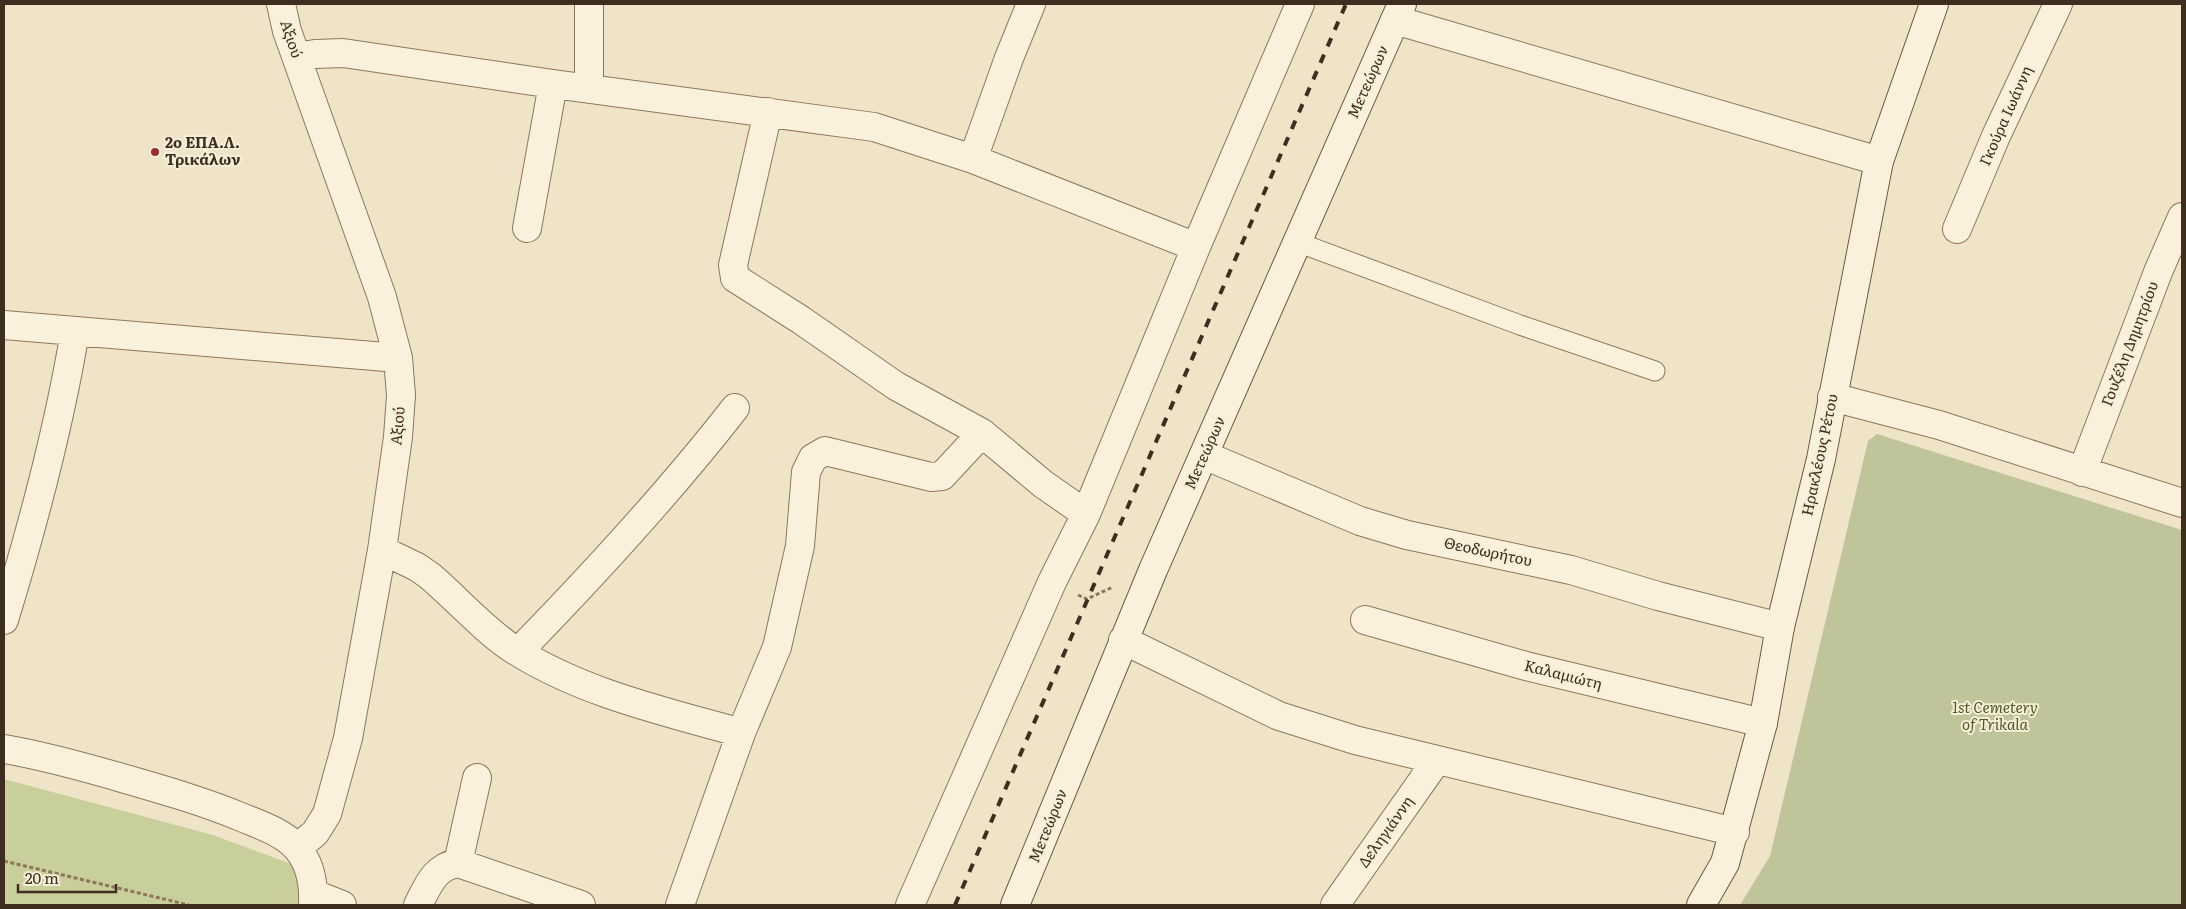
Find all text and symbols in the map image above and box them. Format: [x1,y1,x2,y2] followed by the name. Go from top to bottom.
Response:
[275,16,310,61] street label: Αξιού
[1340,41,1393,122] street label: Μετεώρων
[1972,62,2037,169] street label: Γκούρα Ιωάννη
[165,130,240,170] place label: 2ο ΕΠΑ.Λ. Τρικάλων
[149,146,161,158] marker: 2ο ΕΠΑ.Λ. Τρικάλων
[2094,277,2163,409] street label: Γουζέλη Δημητρίου
[1794,391,1843,518] street label: Ηρακλέους Ρέτου
[383,405,410,446] street label: Αξιού
[1177,412,1230,493] street label: Μετεώρων
[1442,530,1535,571] street label: Θεοδωρήτου
[1522,653,1605,694] street label: Καλαμιώτη
[1952,695,2038,735] park label: 1st Cemetery of Trikala
[1021,785,1072,866] street label: Μετεώρων
[1352,791,1418,872] street label: Δεληγιάννη
[18,862,115,894] scale bar
[25,866,59,889] text: 20 m

